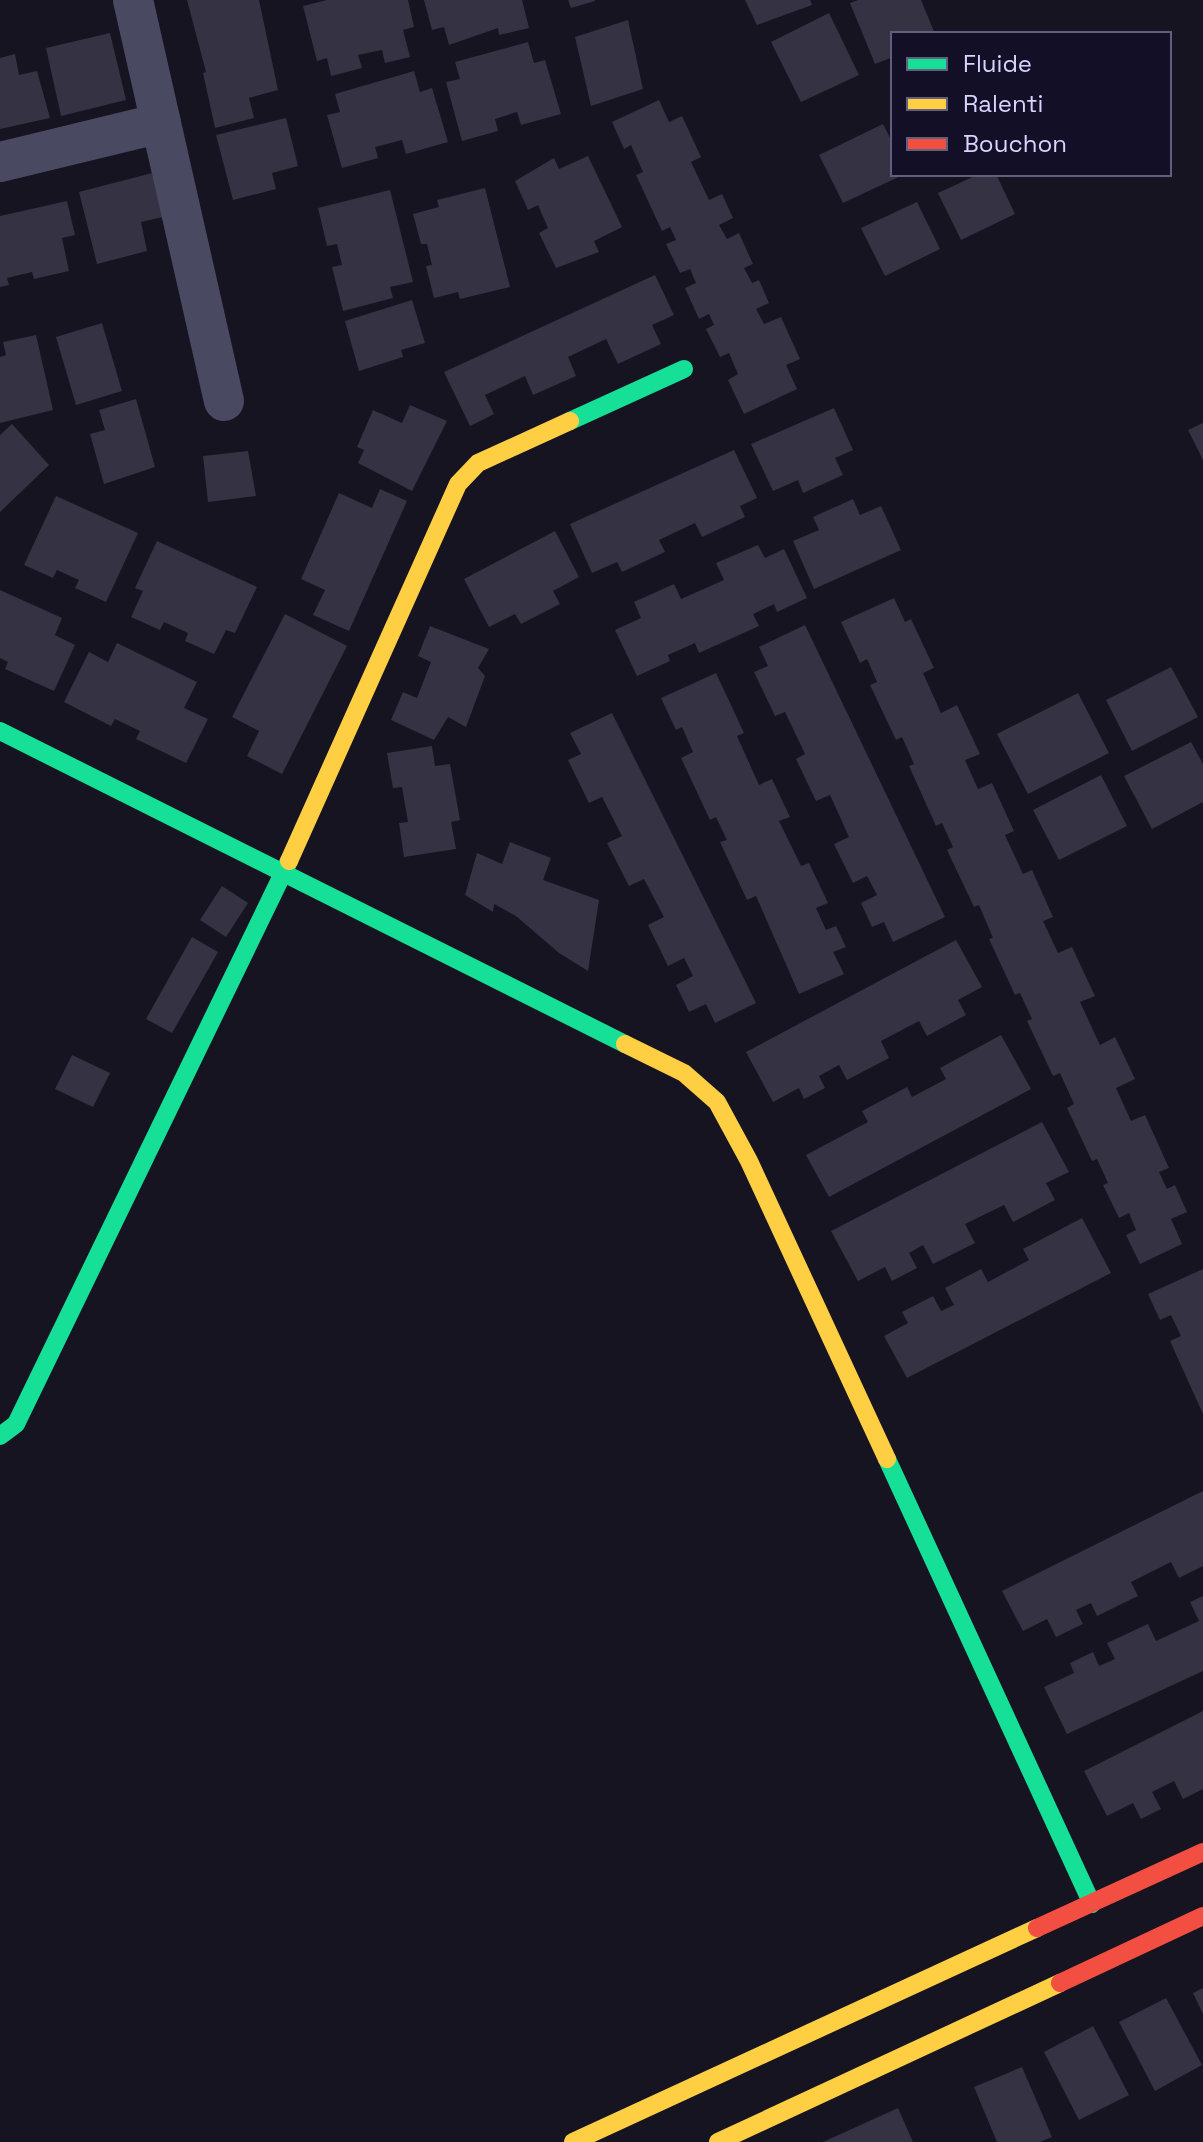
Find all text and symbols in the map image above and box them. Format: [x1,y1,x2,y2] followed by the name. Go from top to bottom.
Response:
[891,32,1171,176] legend
[963,48,1032,79] text: Fluide
[963,88,1043,119] text: Ralenti
[963,128,1067,159] text: Bouchon

